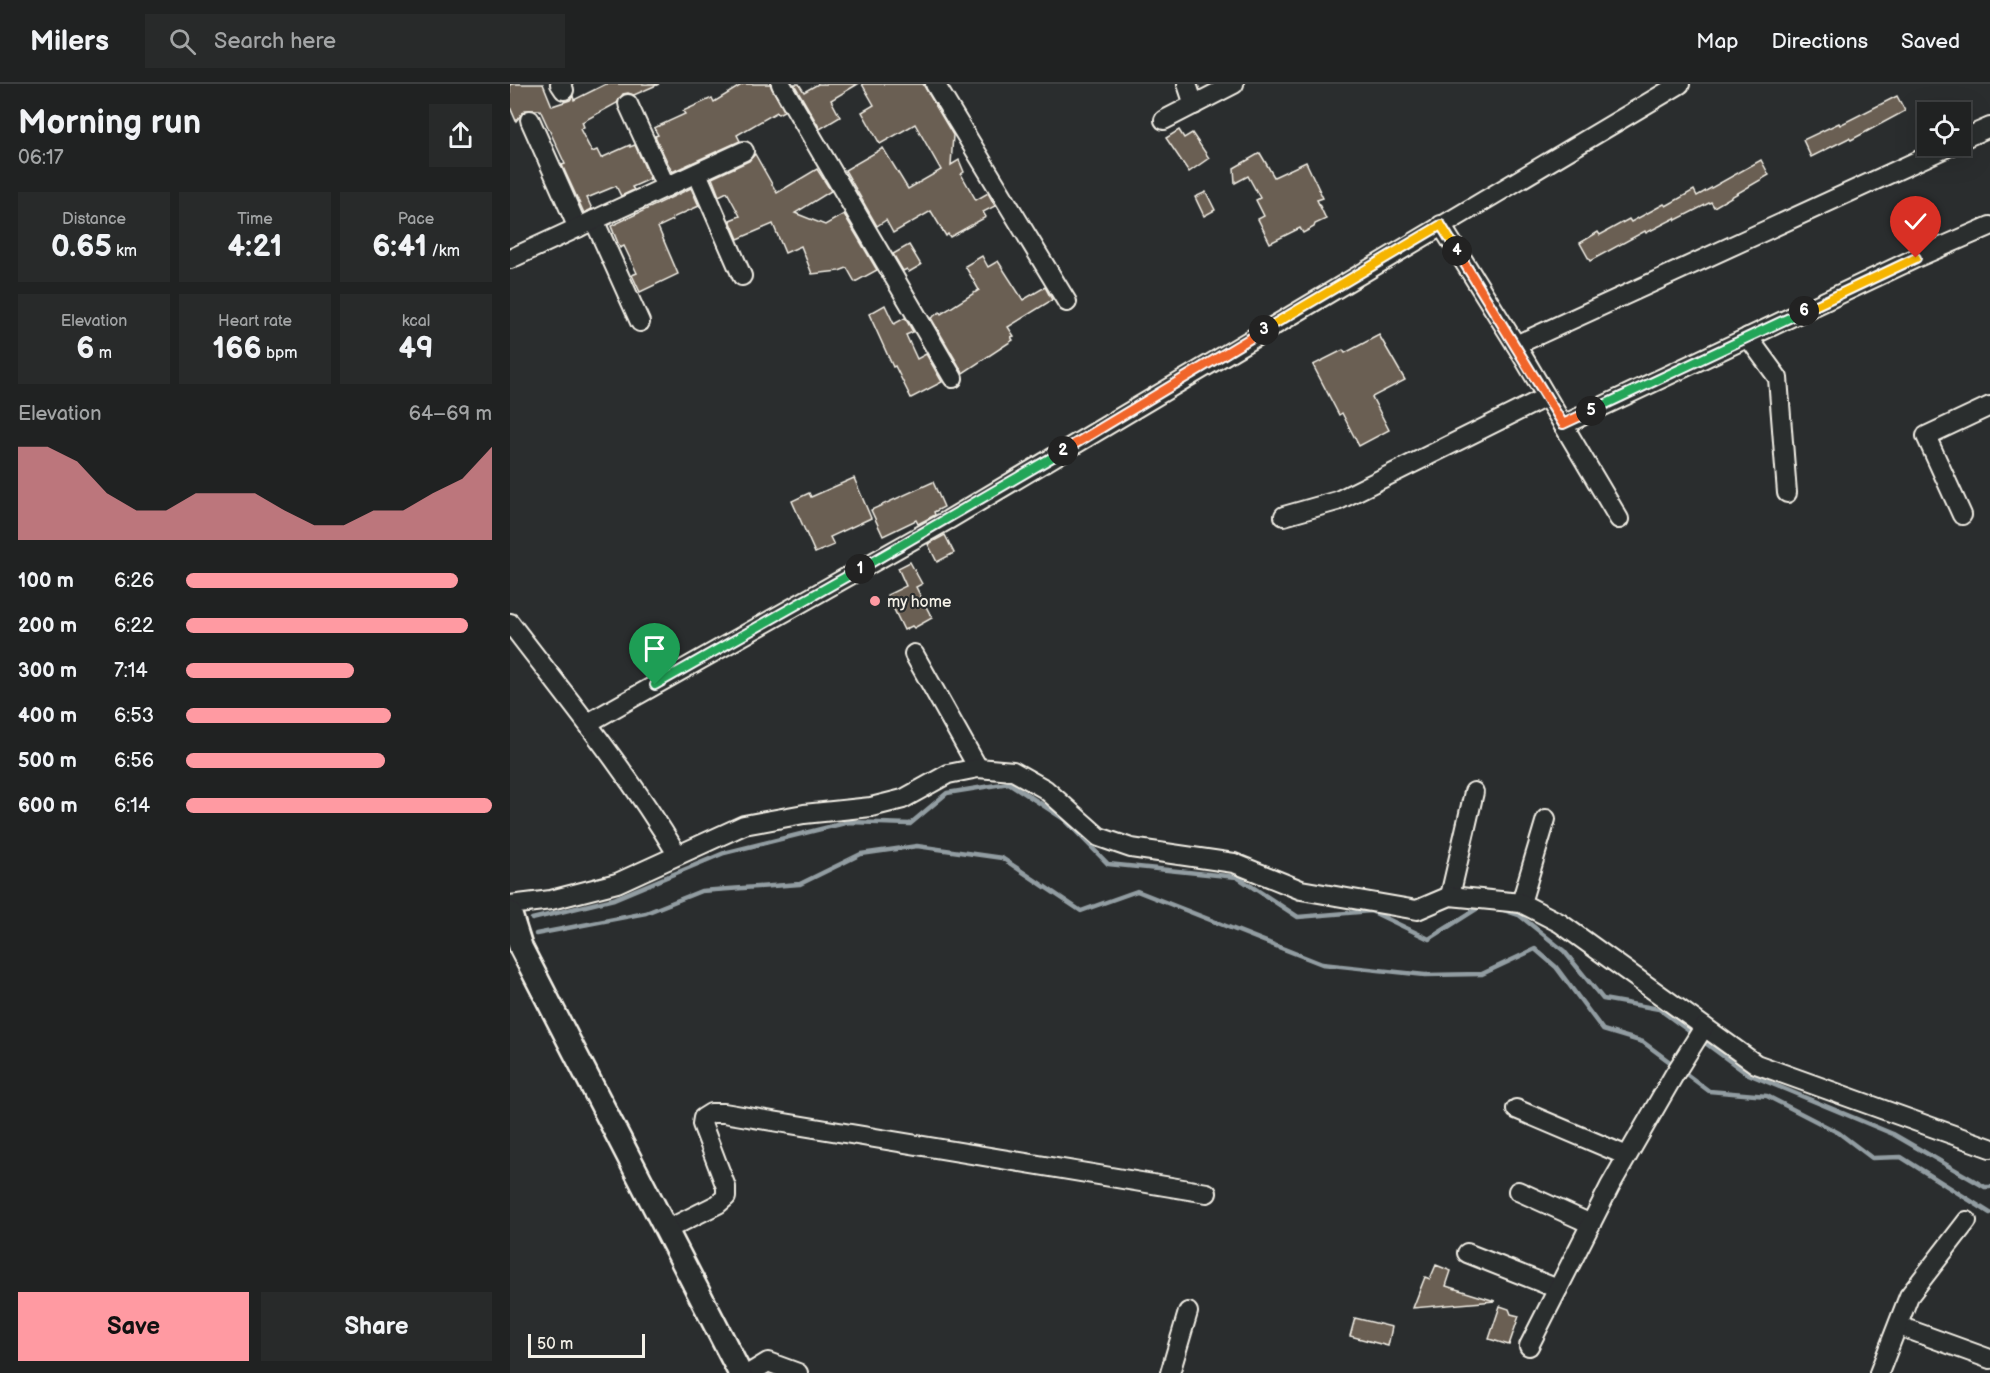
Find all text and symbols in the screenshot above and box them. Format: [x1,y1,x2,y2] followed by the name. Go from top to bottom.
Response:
[145,14,565,68] search box
[30,25,109,58] text: Milers
[166,25,199,58] icon: search
[214,28,336,55] text: Search here
[1696,29,1739,54] text: Map
[1772,29,1868,54] text: Directions
[1901,29,1960,54] text: Saved
[1917,102,1971,156] map controls
[1917,102,1971,156] button: locate
[18,103,201,143] text: Morning run
[429,104,492,167] button: share
[18,146,64,170] text: 06:17
[1890,196,1941,258] pin
[1899,205,1932,238] icon: check
[62,210,126,229] text: Distance
[237,210,273,229] text: Time
[398,210,434,229] text: Pace
[51,229,112,265] text: 0.65
[228,229,282,265] text: 4:21
[372,229,427,265] text: 6:41
[1442,236,1472,266] pin: 4
[1452,241,1462,260] text: 4
[112,242,137,261] text: km
[427,242,460,261] text: /km
[1789,296,1819,326] pin: 6
[1799,301,1809,320] text: 6
[61,312,127,331] text: Elevation
[218,312,292,331] text: Heart rate
[402,312,430,331] text: kcal
[1249,315,1279,345] pin: 3
[1259,320,1269,339] text: 3
[76,331,94,367] text: 6
[213,331,262,367] text: 166
[398,331,434,367] text: 49
[94,344,112,363] text: m
[262,344,297,363] text: bpm
[1576,396,1606,426] pin: 5
[1586,401,1596,420] text: 5
[18,402,101,426] text: Elevation
[409,402,492,426] text: 64–69 m
[1048,436,1078,466] pin: 2
[1058,441,1068,460] text: 2
[845,554,875,584] pin: 1
[857,559,863,578] text: 1
[18,569,74,593] text: 100 m
[114,569,154,593] text: 6:26
[887,593,952,612] place label: my home
[868,594,882,608] marker: my home
[18,614,77,638] text: 200 m
[114,614,154,638] text: 6:22
[629,623,680,685] pin
[638,632,671,665] icon: arrive
[18,659,77,683] text: 300 m
[114,659,148,683] text: 7:14
[18,704,77,728] text: 400 m
[114,704,154,728] text: 6:53
[18,749,77,773] text: 500 m
[114,749,154,773] text: 6:56
[18,794,78,818] text: 600 m
[114,794,150,818] text: 6:14
[18,1292,249,1361] button: Save
[261,1292,492,1361] button: Share
[528,1331,645,1358] scale bar
[537,1335,573,1354] text: 50 m

